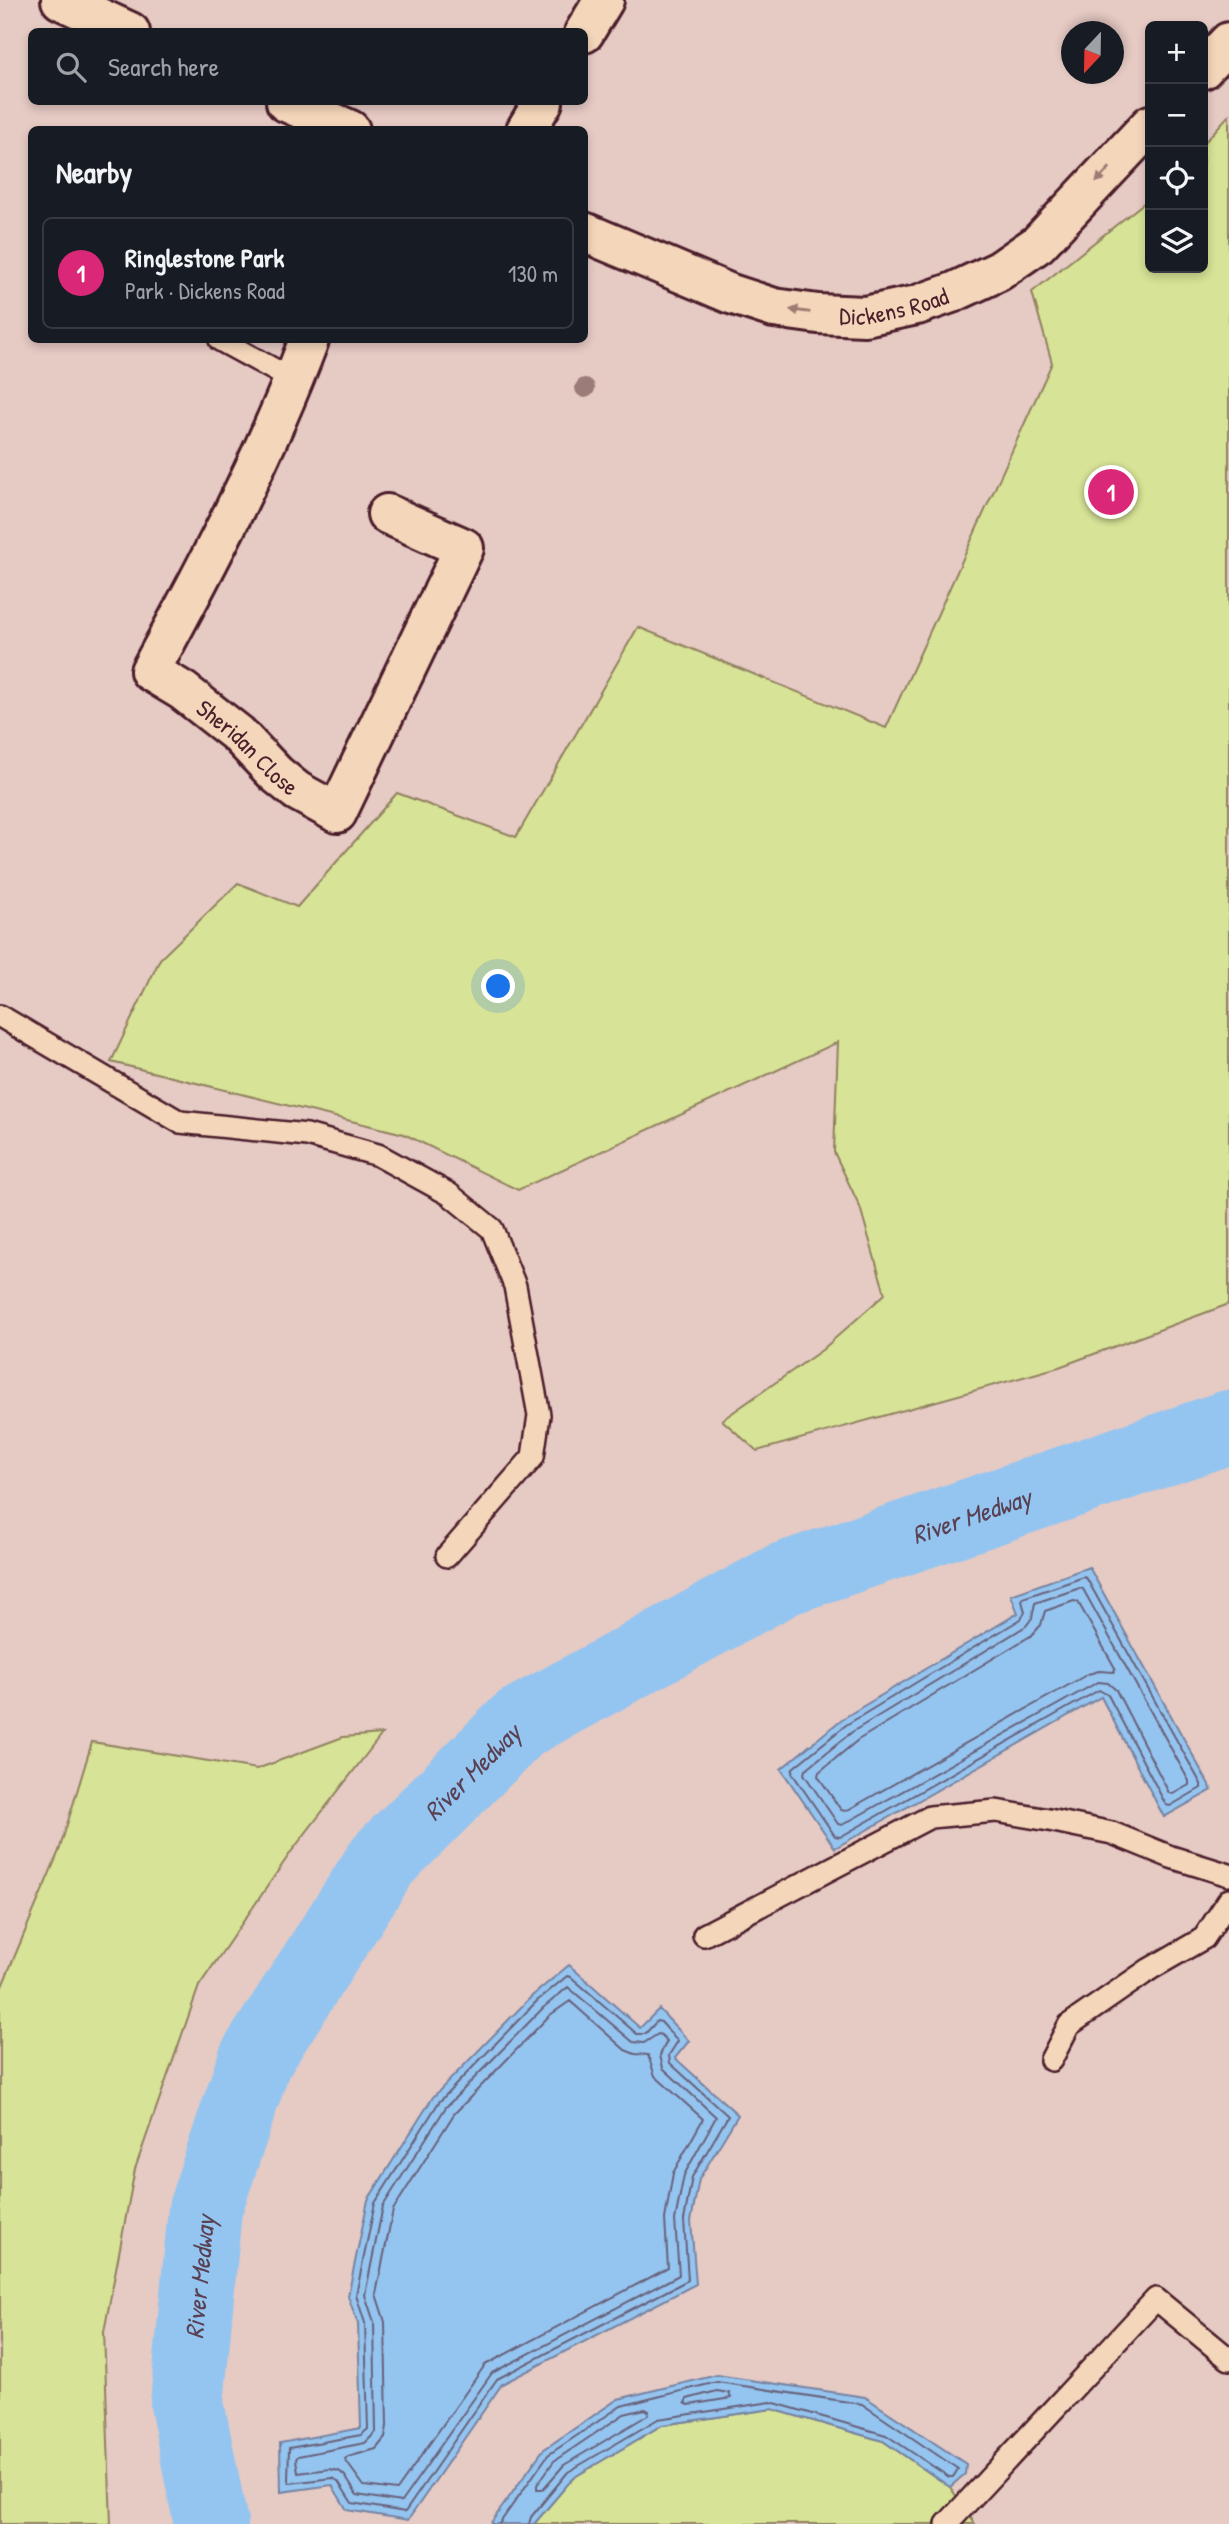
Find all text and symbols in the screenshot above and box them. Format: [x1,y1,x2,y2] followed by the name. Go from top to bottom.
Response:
[1061,21,1124,84] north arrow
[1145,21,1208,273] map controls
[1145,21,1208,84] button: +
[28,28,588,105] search box
[52,48,90,86] icon: search
[108,49,219,84] text: Search here
[1145,84,1208,147] button: −
[1145,147,1208,210] button: locate
[56,152,132,192] text: Nearby
[1096,166,1112,183] one-way arrow
[1145,210,1208,273] button: layers
[125,240,284,275] text: Ringlestone Park
[77,258,85,289] text: 1
[508,258,558,289] text: 130 m
[125,275,285,306] text: Park · Dickens Road
[839,279,952,332] street label: Dickens Road
[789,306,811,317] one-way arrow
[1088,466,1134,518] pin: 1
[190,692,306,803] street label: Sheridan Close
[481,969,515,1003] your location
[907,1478,1038,1552] water label: River Medway
[415,1713,530,1828] water label: River Medway
[176,2211,223,2340] water label: River Medway

